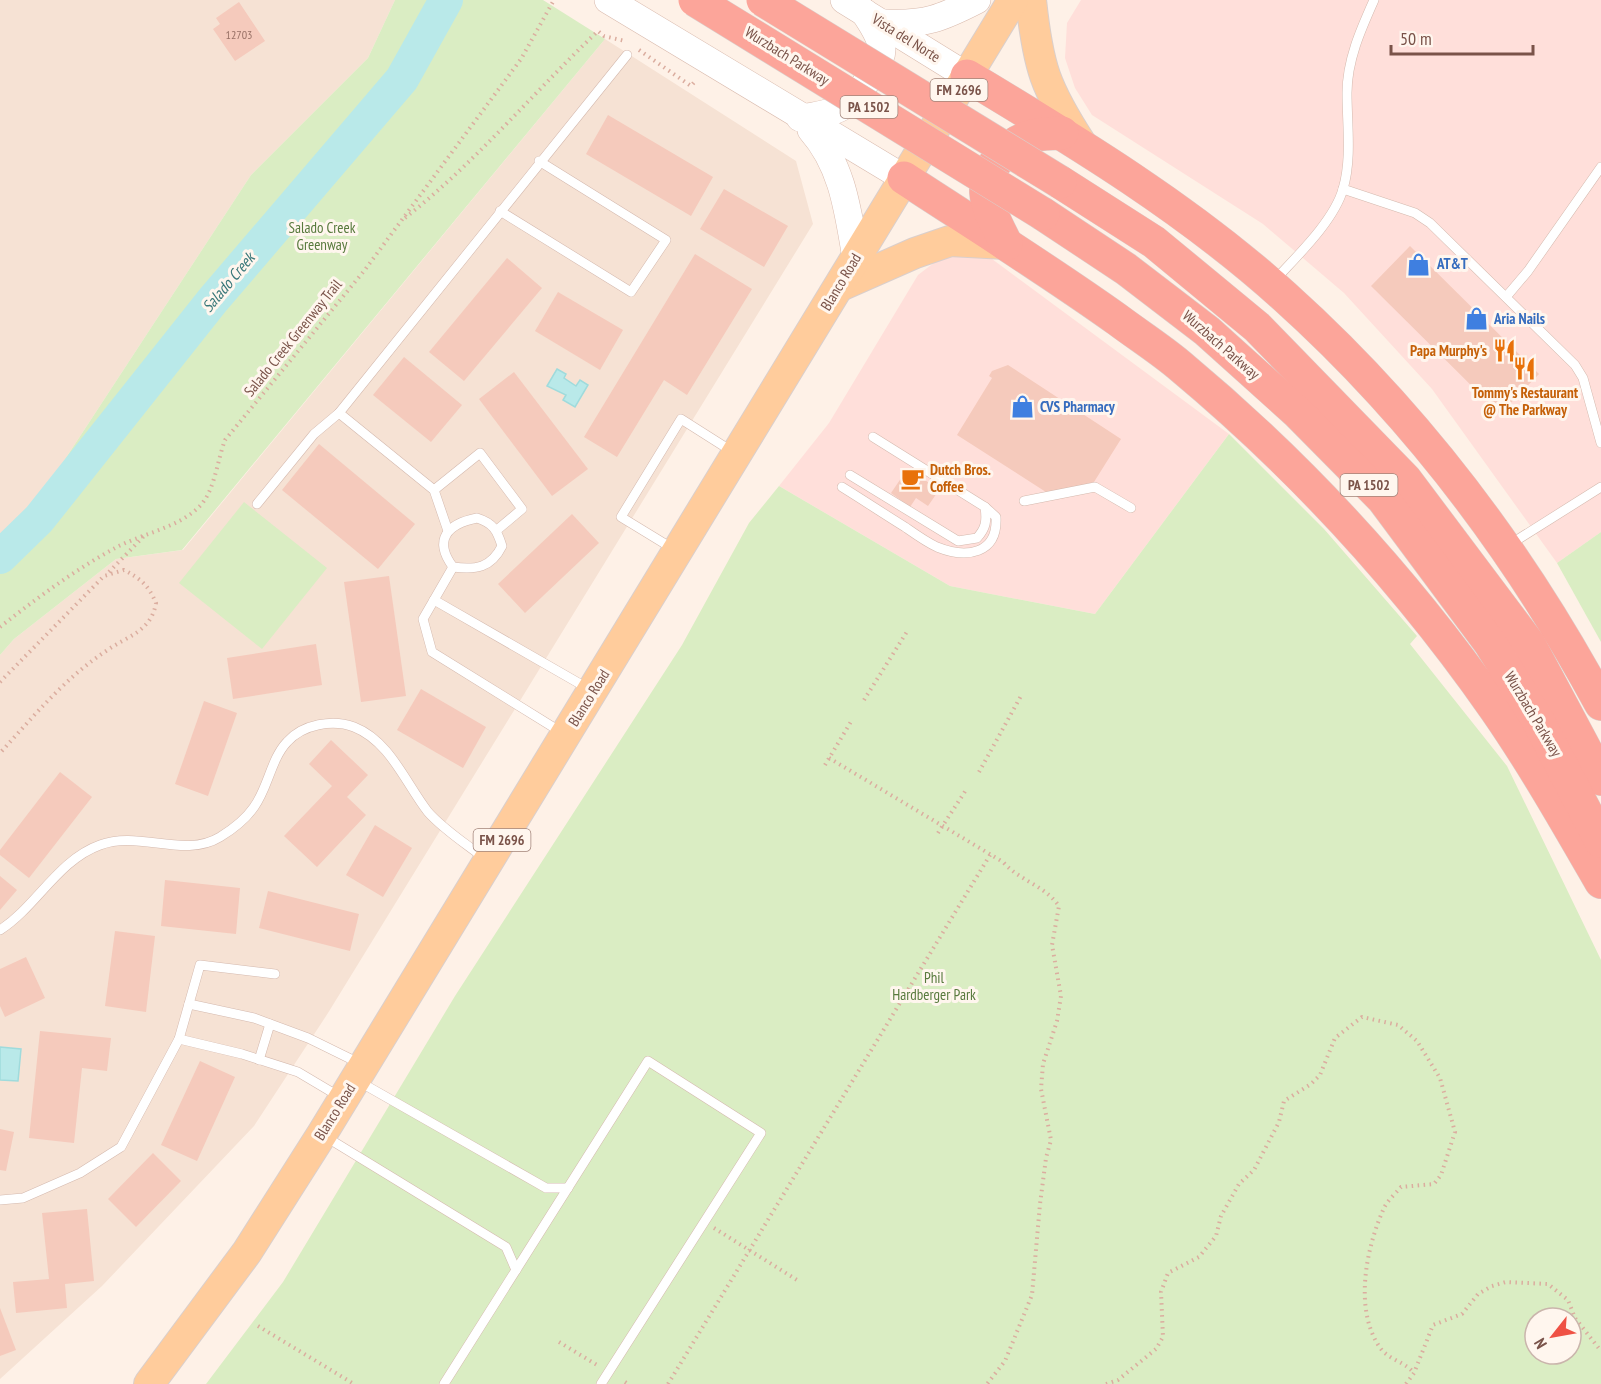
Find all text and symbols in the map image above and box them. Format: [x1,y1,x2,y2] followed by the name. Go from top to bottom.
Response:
[868,9,944,66] street label: Vista del Norte
[1391,18,1534,56] scale bar
[742,22,833,89] street label: Wurzbach Parkway
[225,27,253,42] house number: 12703
[1400,27,1432,50] text: 50 m
[930,79,988,101] road number: FM 2696
[840,96,898,118] road number: PA 1502
[289,218,356,254] park label: Salado Creek Greenway
[197,247,260,316] water label: Salado Creek
[816,250,865,314] street label: Blanco Road
[1406,251,1432,277] shop icon: AT&T
[1436,254,1468,273] place label: AT&T
[240,275,346,400] street label: Salado Creek Greenway Trail
[1179,306,1264,384] street label: Wurzbach Parkway
[1463,306,1489,332] shop icon: Aria Nails
[1493,309,1545,328] place label: Aria Nails
[1492,338,1518,364] restaurant icon: Papa Murphy's
[1410,341,1487,360] place label: Papa Murphy's
[1512,356,1538,382] restaurant icon: Tommy's Restaurant @ The Parkway
[1472,383,1579,419] place label: Tommy's Restaurant @ The Parkway
[1009,394,1035,420] shop icon: CVS Pharmacy
[1040,397,1116,416] place label: CVS Pharmacy
[930,460,991,496] place label: Dutch Bros. Coffee
[899,466,925,492] cafe icon: Dutch Bros. Coffee
[1340,474,1398,496] road number: PA 1502
[564,666,613,730] street label: Blanco Road
[1501,668,1566,760] street label: Wurzbach Parkway
[474,829,530,851] road number: FM 2696
[892,968,976,1004] park label: Phil Hardberger Park
[310,1080,359,1144] street label: Blanco Road
[1523,1306,1583,1366] north arrow
[1529,1335,1551,1353] text: N

